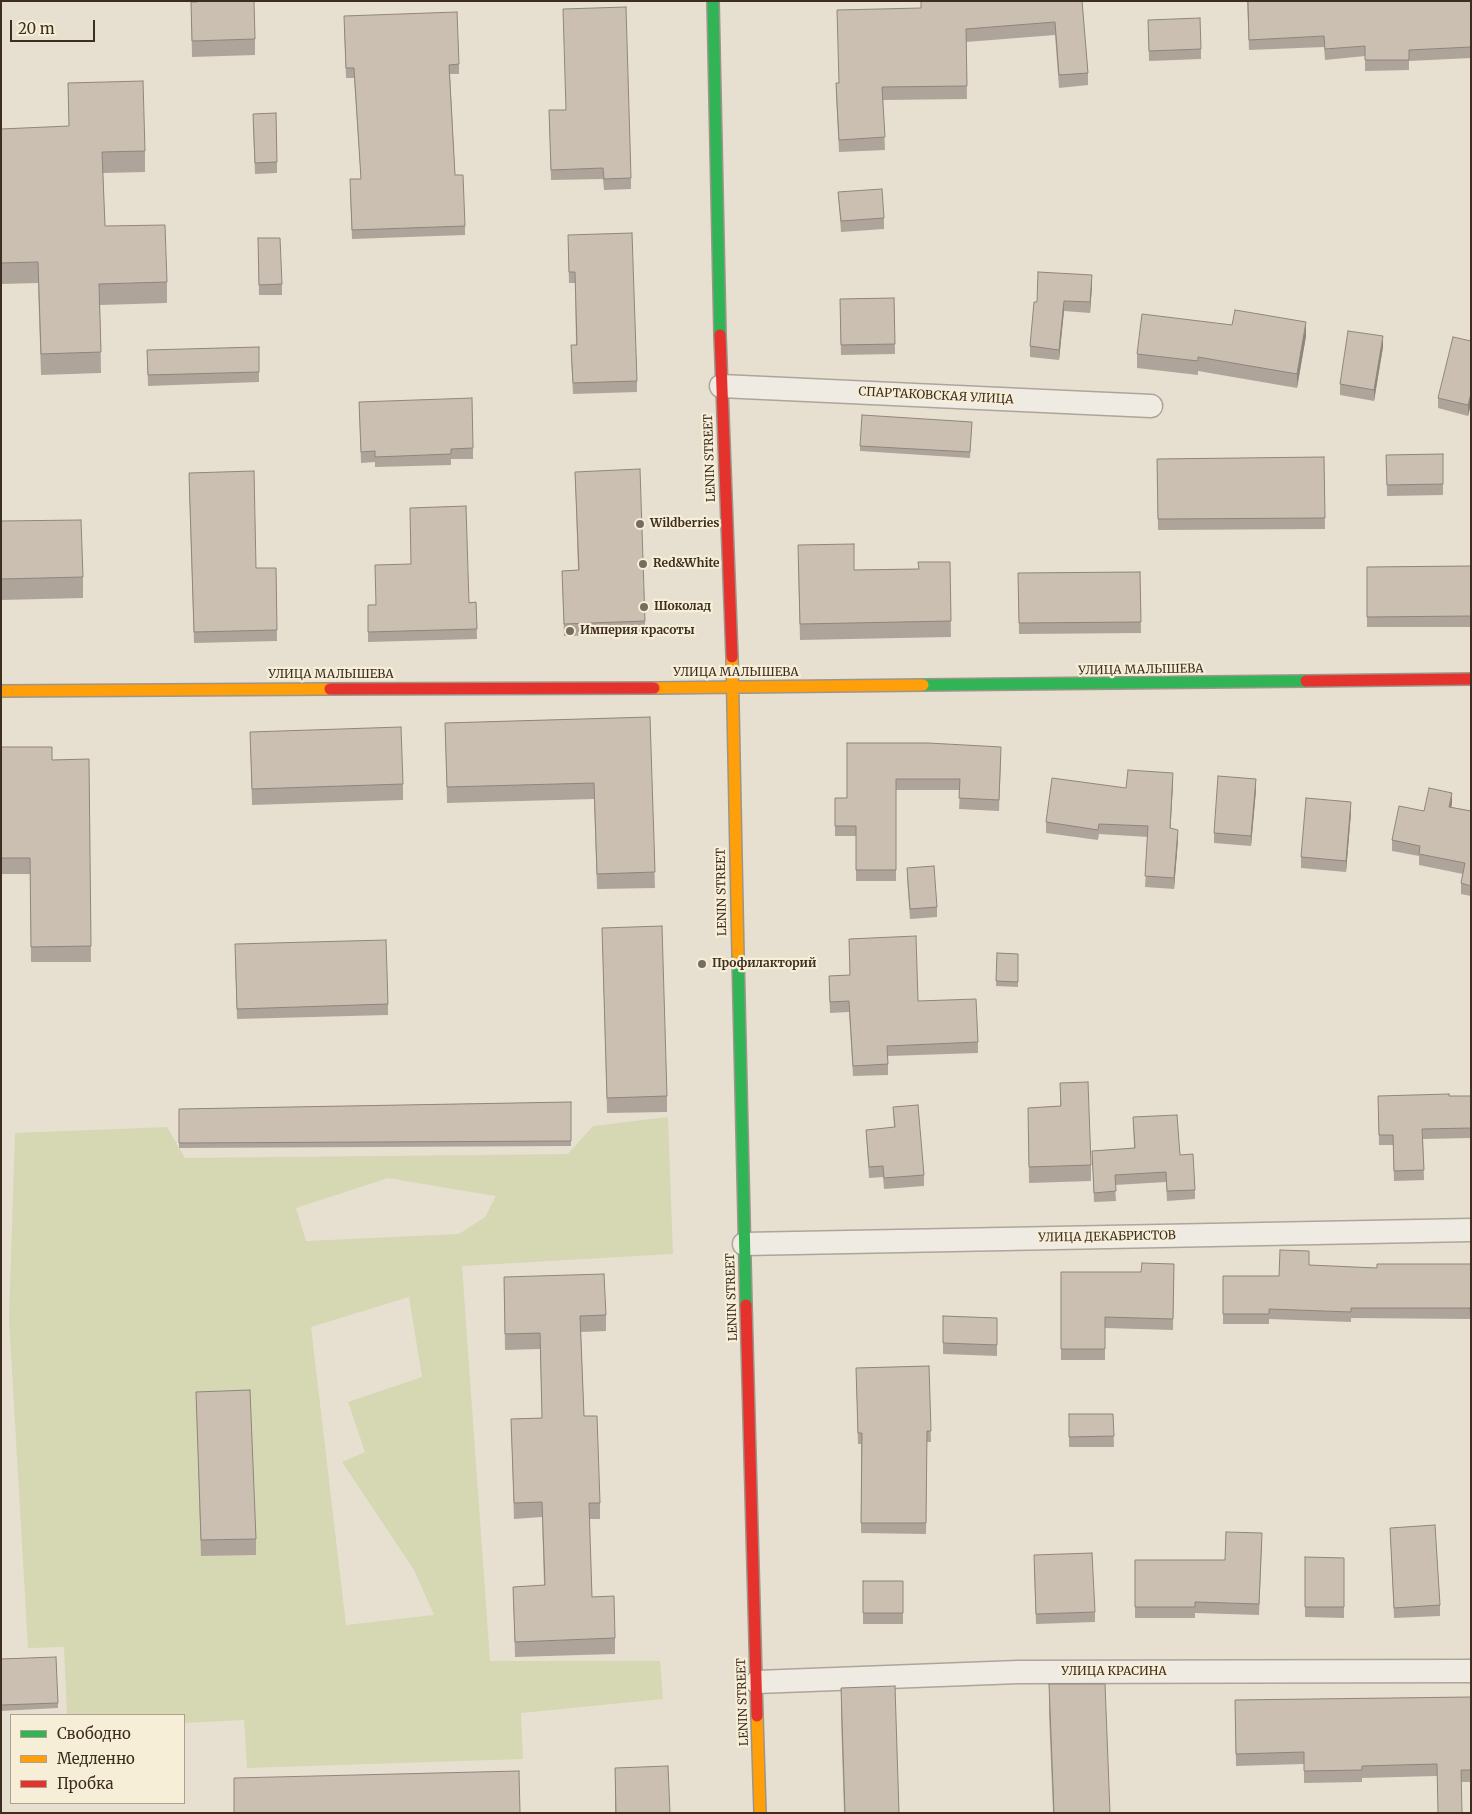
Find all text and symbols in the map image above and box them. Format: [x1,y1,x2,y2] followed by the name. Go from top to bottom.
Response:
[12,10,98,42] scale bar
[18,19,55,38] text: 20 m
[858,385,1014,407] street label: СПАРТАКОВСКАЯ УЛИЦА
[701,414,719,502] street label: LENIN STREET
[650,517,720,531] place label: Wildberries
[634,518,646,530] marker: Wildberries
[653,557,719,571] place label: Red&White
[637,558,649,570] marker: Red&White
[654,600,711,614] place label: Шоколад
[638,601,650,613] marker: Шоколад
[580,624,695,638] place label: Империя красоты
[564,625,576,637] marker: Империя красоты
[1078,662,1204,678] street label: УЛИЦА МАЛЫШЕВА
[673,666,799,680] street label: УЛИЦА МАЛЫШЕВА
[268,668,394,682] street label: УЛИЦА МАЛЫШЕВА
[714,848,730,936] street label: LENIN STREET
[712,957,816,971] place label: Профилакторий
[696,958,708,970] marker: Профилакторий
[1038,1229,1176,1245] street label: УЛИЦА ДЕКАБРИСТОВ
[723,1253,741,1341] street label: LENIN STREET
[734,1658,752,1746] street label: LENIN STREET
[1061,1665,1167,1679] street label: УЛИЦА КРАСИНА
[10,1714,185,1804] legend
[57,1724,131,1743] text: Свободно
[57,1749,135,1768] text: Медленно
[57,1774,114,1793] text: Пробка

